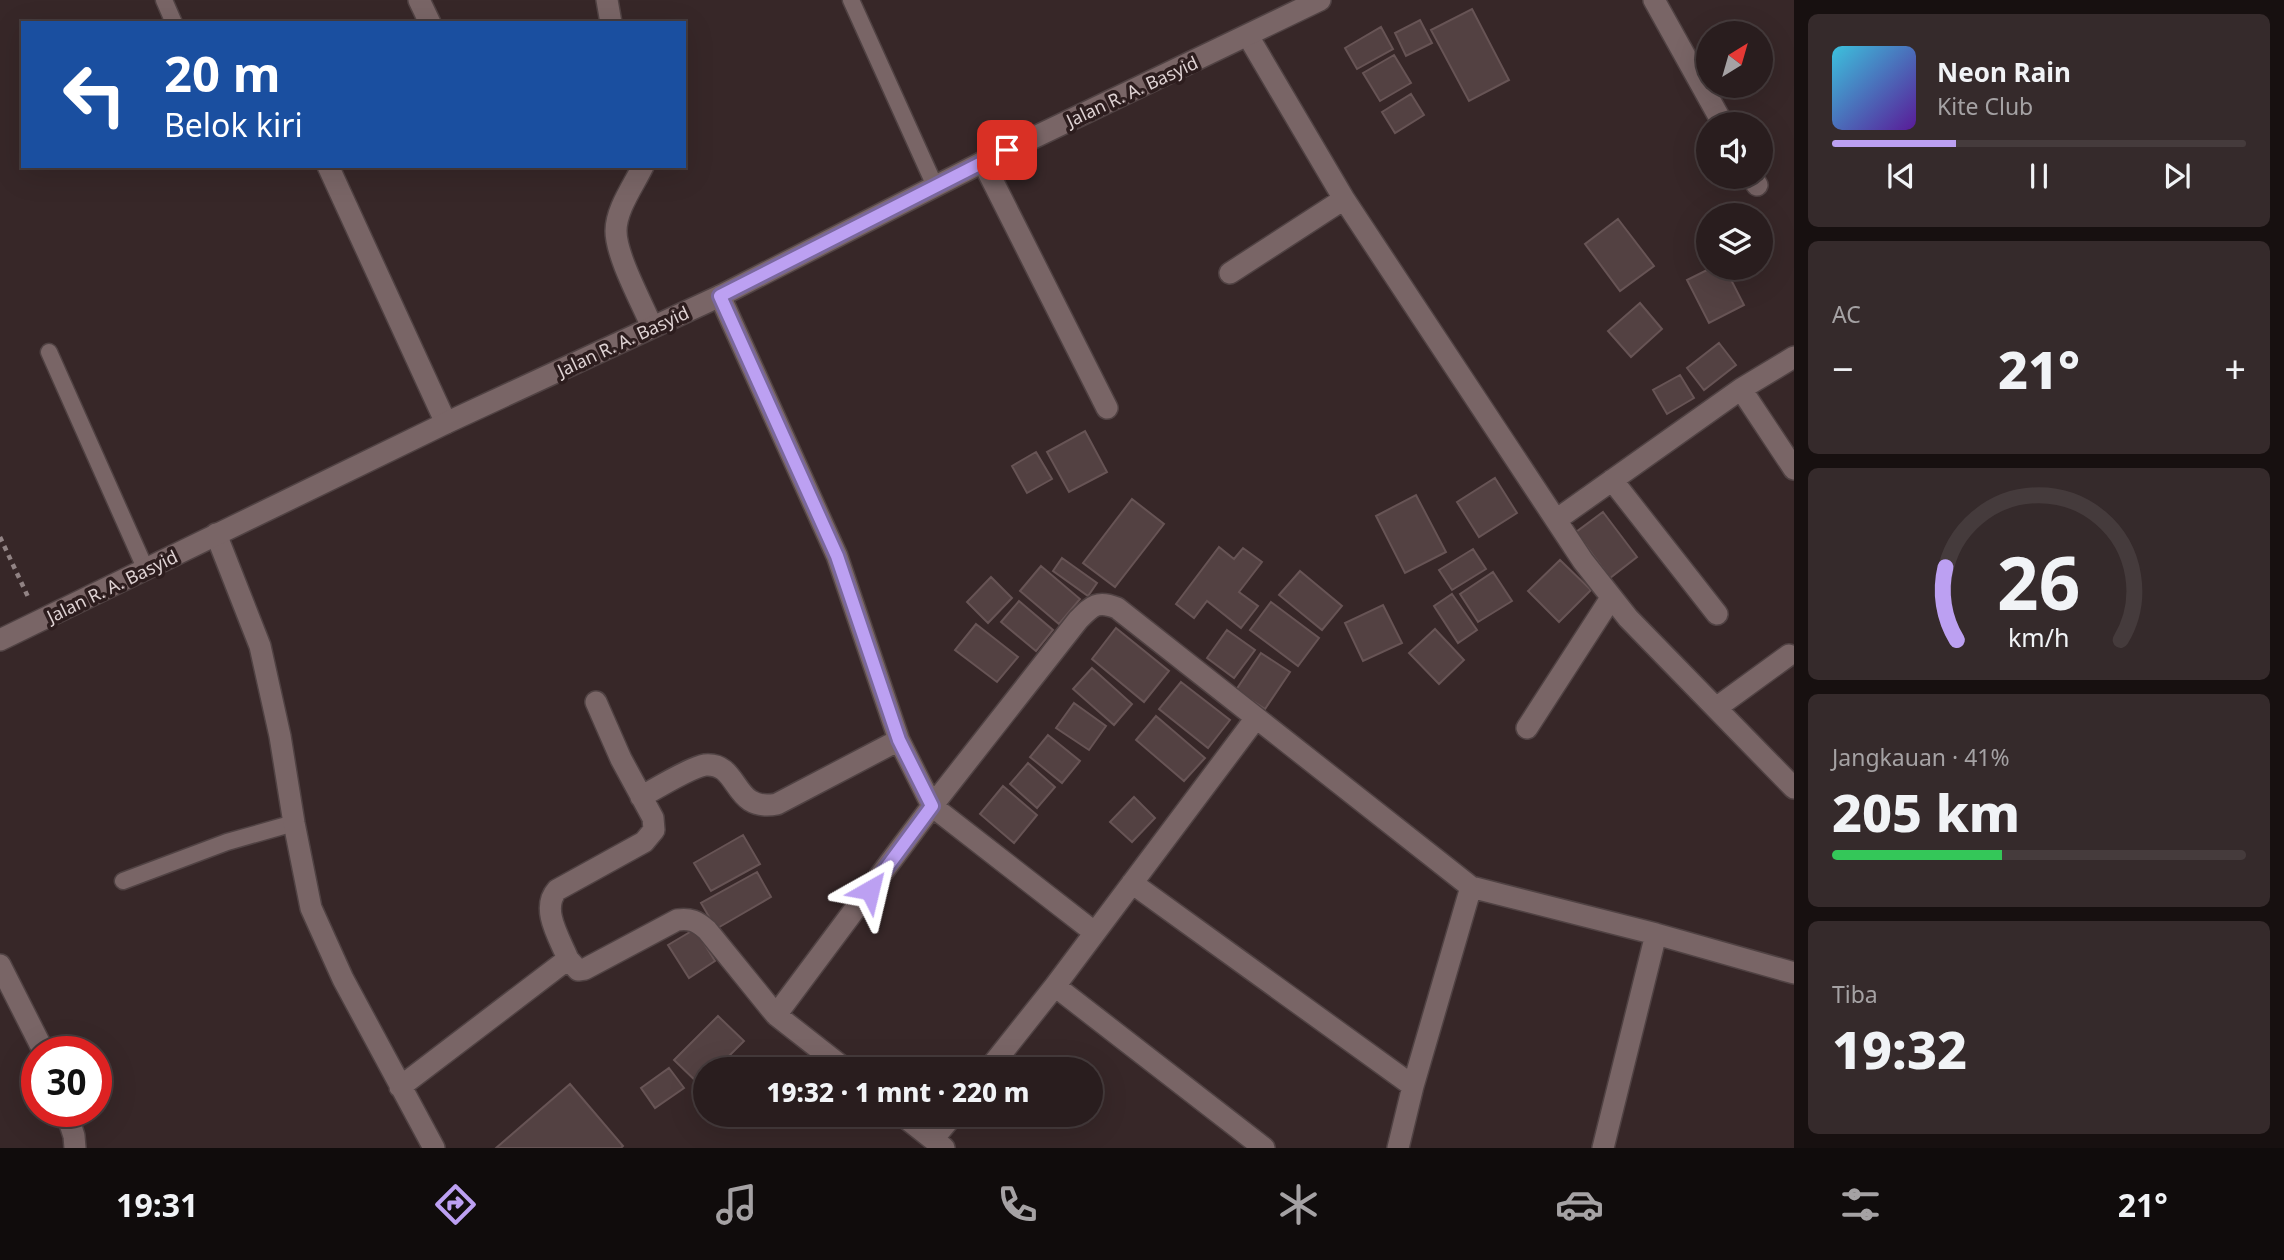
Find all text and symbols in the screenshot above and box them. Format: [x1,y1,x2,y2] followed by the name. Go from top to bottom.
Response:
[1696,21,1773,98] north arrow
[1696,21,1773,280] map controls
[164,40,281,106] text: 20 m
[49,49,140,140] icon: left
[1061,50,1202,133] street label: Jalan R. A. Basyid
[1937,54,2071,90] text: Neon Rain
[1937,90,2033,122] text: Kite Club
[164,103,303,146] text: Belok kiri
[1696,112,1773,189] button: sound
[977,120,1037,180] pin
[988,131,1026,169] icon: arrive
[1882,157,1920,195] icon: previous
[2020,157,2058,195] icon: pause
[2158,157,2196,195] icon: next
[1696,203,1773,280] button: layers
[1832,298,1861,330] text: AC
[552,300,693,383] street label: Jalan R. A. Basyid
[1998,333,2080,404] text: 21°
[1832,342,1854,394] text: −
[2224,342,2246,394] text: +
[1997,532,2081,631] text: 26
[41,544,181,629] street label: Jalan R. A. Basyid
[2008,620,2070,654] text: km/h
[1832,741,2010,773] text: Jangkauan · 41%
[1832,776,2020,847] text: 205 km
[833,853,907,927] position arrow
[1832,978,1878,1010] text: Tiba
[1832,1013,1967,1084] text: 19:32
[21,1036,112,1127] speed limit sign: 30
[766,1074,1030,1110] text: 19:32 · 1 mnt · 220 m
[431,1180,480,1229] icon: directions
[712,1180,761,1229] icon: music
[993,1180,1042,1229] icon: phone
[1274,1180,1323,1229] icon: climate
[1555,1180,1604,1229] icon: car
[1836,1180,1885,1229] icon: filters
[116,1183,198,1226] text: 19:31
[2118,1183,2168,1226] text: 21°

